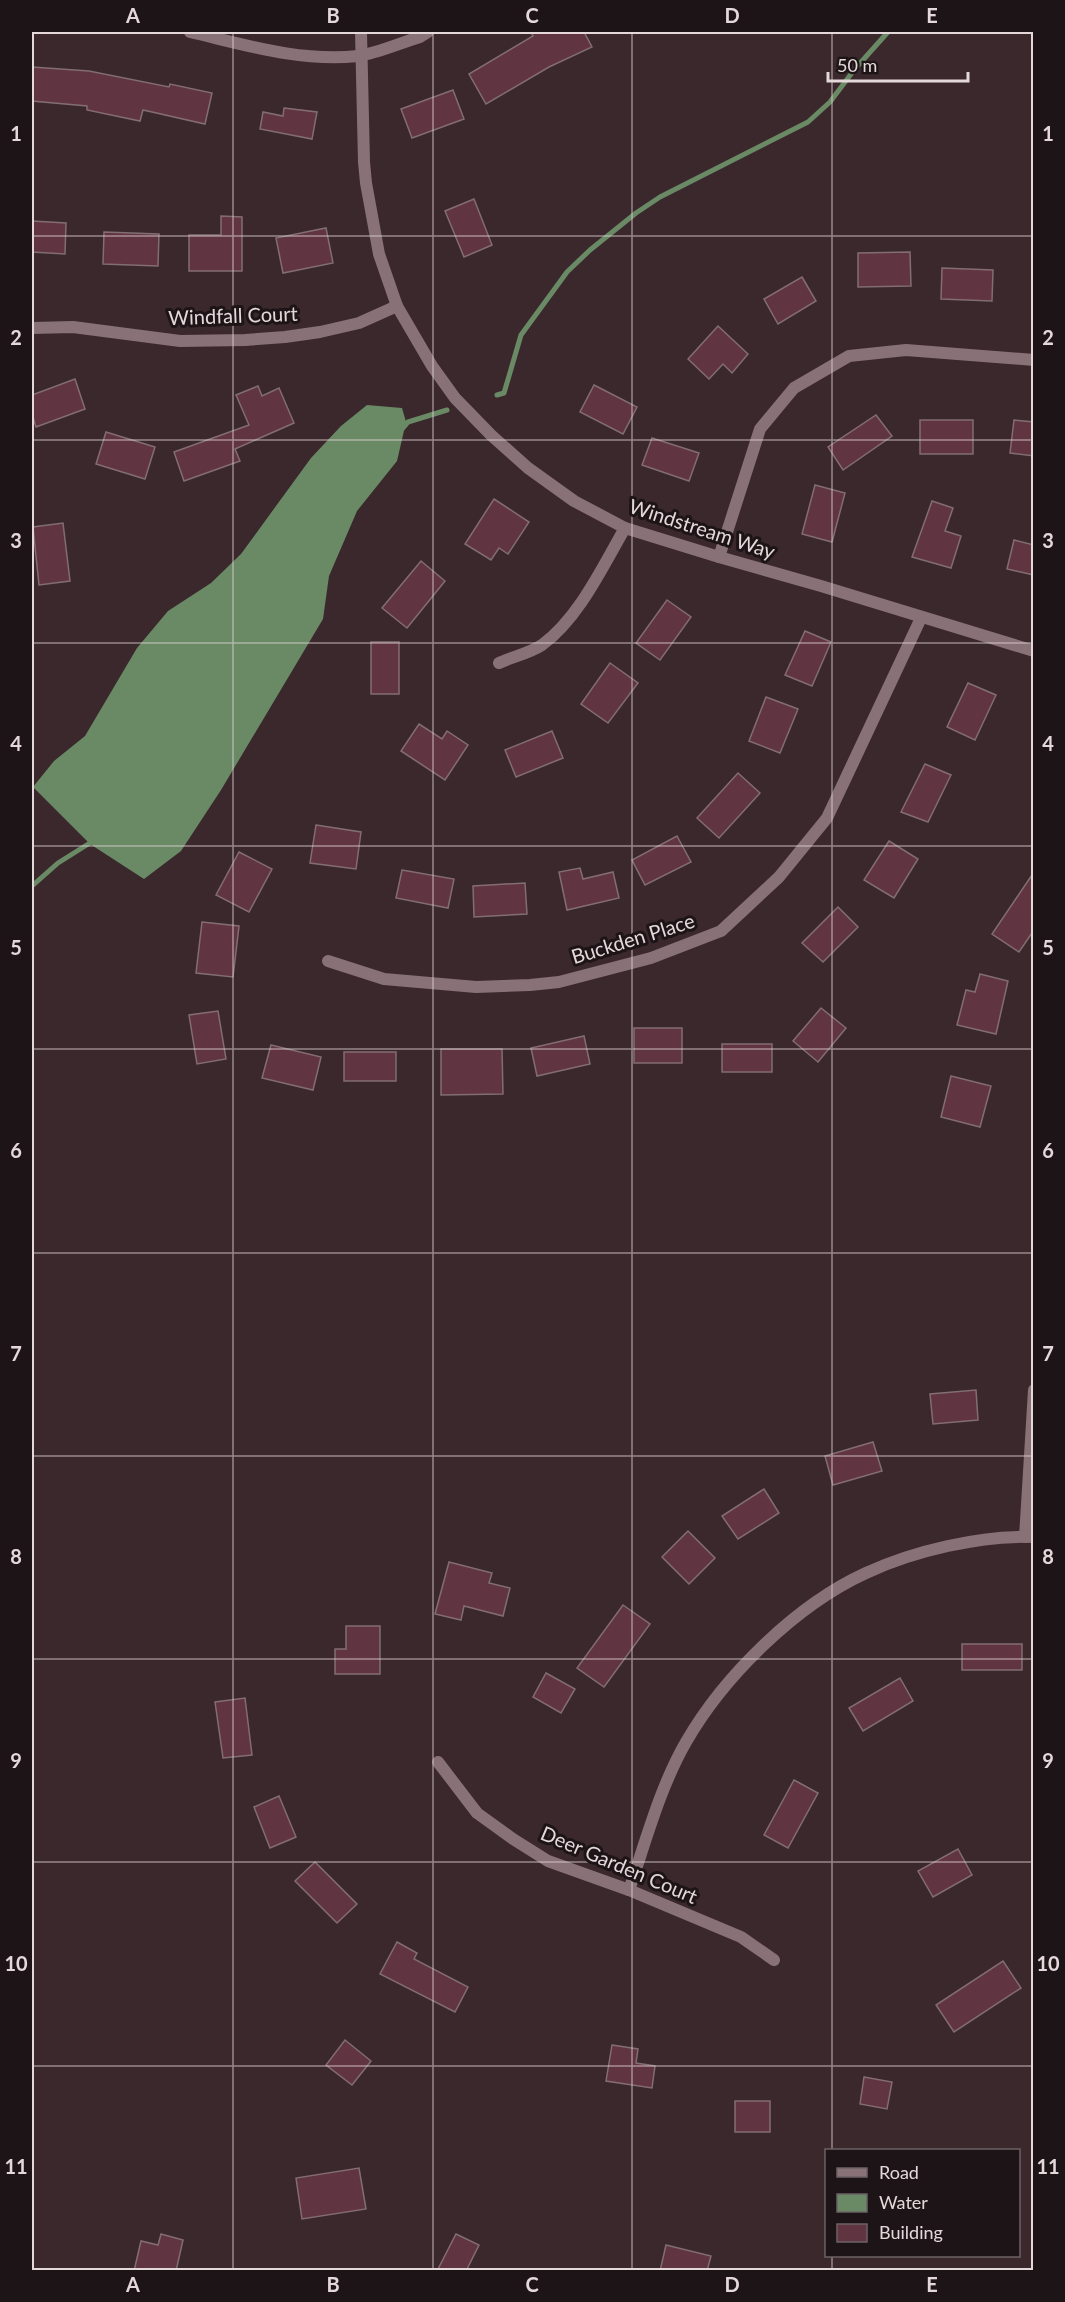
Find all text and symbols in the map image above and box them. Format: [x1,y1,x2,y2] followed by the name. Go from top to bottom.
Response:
[125,3,140,27] text: A
[326,3,340,27] text: B
[525,3,539,27] text: C
[724,3,740,27] text: D
[926,3,938,27] text: E
[828,45,968,83] scale bar
[837,54,877,76] text: 50 m
[10,121,22,145] text: 1
[1042,121,1054,145] text: 1
[168,301,298,329] street label: Windfall Court
[10,325,22,349] text: 2
[1042,325,1054,349] text: 2
[626,493,779,563] street label: Windstream Way
[10,528,22,552] text: 3
[1042,528,1054,552] text: 3
[10,731,22,755] text: 4
[1042,731,1054,755] text: 4
[568,908,697,968] street label: Buckden Place
[10,935,22,959] text: 5
[1042,935,1054,959] text: 5
[10,1138,22,1162] text: 6
[1042,1138,1054,1162] text: 6
[10,1341,22,1365] text: 7
[1042,1341,1054,1365] text: 7
[10,1544,22,1568] text: 8
[1042,1544,1054,1568] text: 8
[10,1748,22,1772] text: 9
[1042,1748,1054,1772] text: 9
[538,1820,701,1908] street label: Deer Garden Court
[4,1951,28,1975] text: 10
[1036,1951,1060,1975] text: 10
[825,2149,1020,2257] legend
[4,2154,28,2178] text: 11
[1036,2154,1060,2178] text: 11
[879,2161,919,2183] text: Road
[879,2191,928,2213] text: Water
[879,2221,943,2243] text: Building
[125,2272,140,2296] text: A
[326,2272,340,2296] text: B
[525,2272,539,2296] text: C
[724,2272,740,2296] text: D
[926,2272,938,2296] text: E

